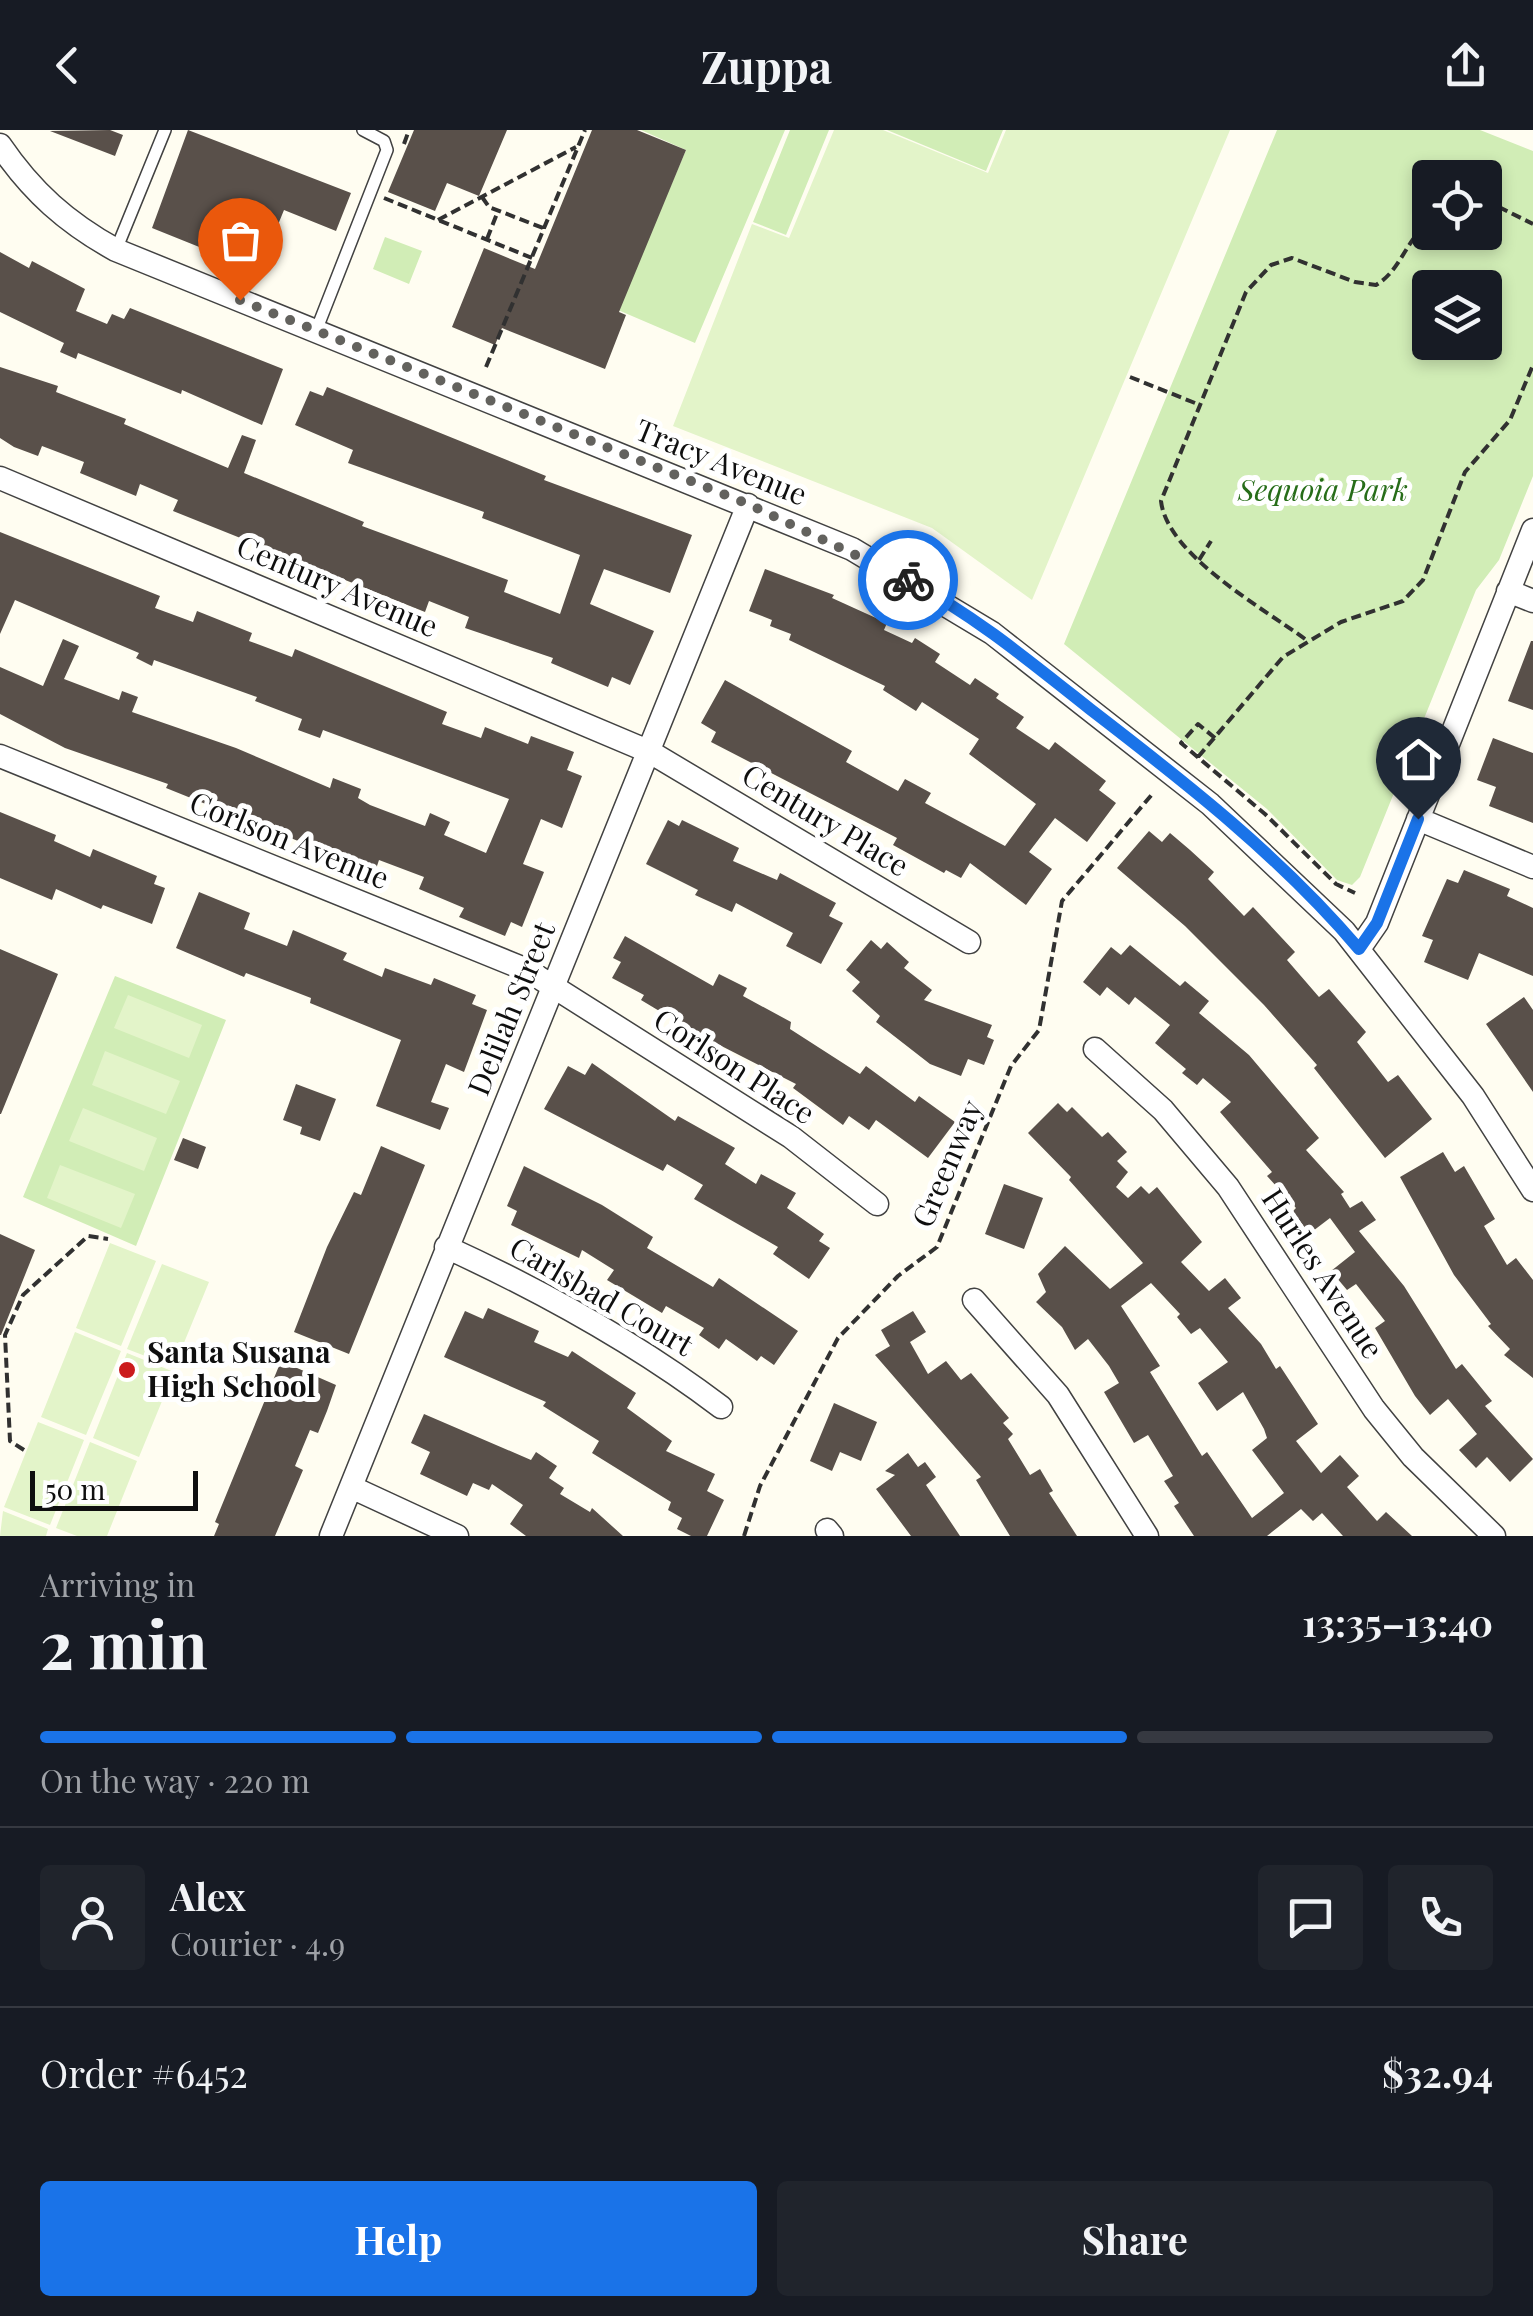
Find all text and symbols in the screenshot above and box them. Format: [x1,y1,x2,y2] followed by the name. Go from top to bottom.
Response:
[701,35,832,95] text: Zuppa
[40,38,95,93] icon: back
[1438,38,1493,93] icon: share
[1412,160,1502,360] map controls
[1412,160,1502,250] button: locate
[198,198,283,301] pin
[213,213,268,268] icon: bag
[1412,270,1502,360] button: layers
[630,409,813,514] street label: Tracy Avenue
[1237,469,1408,509] park label: Sequoia Park
[231,525,445,646] street label: Century Avenue
[858,530,958,630] courier
[881,553,936,608] icon: bike
[1376,717,1461,820] pin
[1391,732,1446,787] icon: home
[735,754,917,885] street label: Century Place
[184,781,395,897] street label: Corlson Avenue
[457,915,563,1101] street label: Delilah Street
[647,998,823,1132] street label: Corlson Place
[901,1093,991,1233] street label: Greenway
[1254,1180,1394,1366] street label: Hurles Avenue
[503,1227,701,1364] street label: Carlsbad Court
[147,1331,331,1405] place label: Santa Susana High School
[116,1359,138,1381] marker: Santa Susana High School
[30,1466,198,1510] scale bar
[45,1470,105,1507] text: 50 m
[40,1562,195,1605] text: Arriving in
[1302,1596,1493,1647] text: 13:35–13:40
[40,1599,208,1685] text: 2 min
[40,1758,310,1801] text: On the way · 220 m
[40,1865,145,1970] button: person
[1258,1865,1363,1970] button: chat
[1388,1865,1493,1970] button: phone
[170,1870,246,1921] text: Alex
[170,1921,345,1964] text: Courier · 4.9
[40,2047,248,2098] text: Order #6452
[1382,2047,1493,2098] text: $32.94
[40,2181,757,2296] button: Help
[777,2181,1493,2296] button: Share

